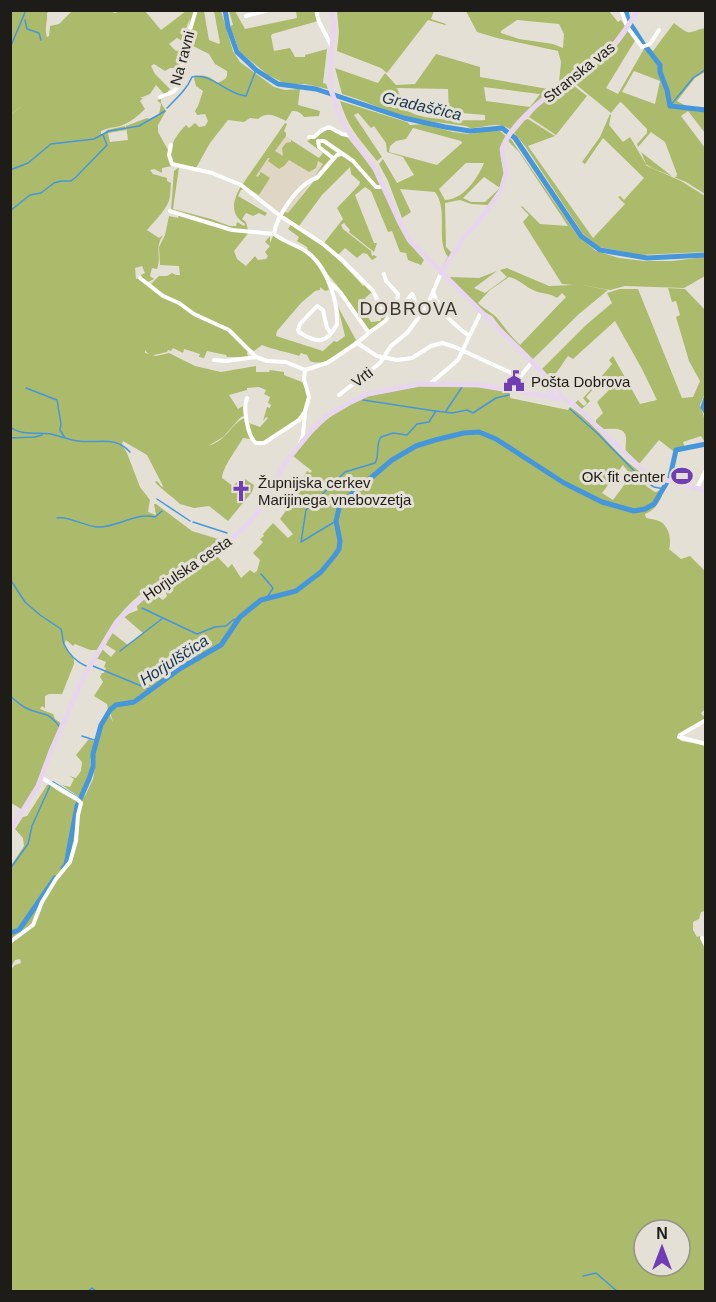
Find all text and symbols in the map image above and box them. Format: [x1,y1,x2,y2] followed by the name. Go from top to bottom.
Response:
[167,29,197,87] street label: Na ravni
[540,38,618,106] street label: Stranska vas
[381,89,463,123] water label: Gradaščica
[359,299,459,319] district label: DOBROVA
[348,364,376,390] street label: Vrti
[502,369,526,393] public building icon: Pošta Dobrova
[531,373,631,390] place label: Pošta Dobrova
[670,464,694,488] sports icon: OK fit center
[582,468,665,485] place label: OK fit center
[258,474,412,508] place label: Župnijska cerkev Marijinega vnebovzetja
[229,479,253,503] church icon: Župnijska cerkev Marijinega vnebovzetja
[140,532,235,604] street label: Horjulska cesta
[137,632,212,688] water label: Horjulščica
[632,1218,692,1278] north arrow
[656,1225,668,1242] text: N

